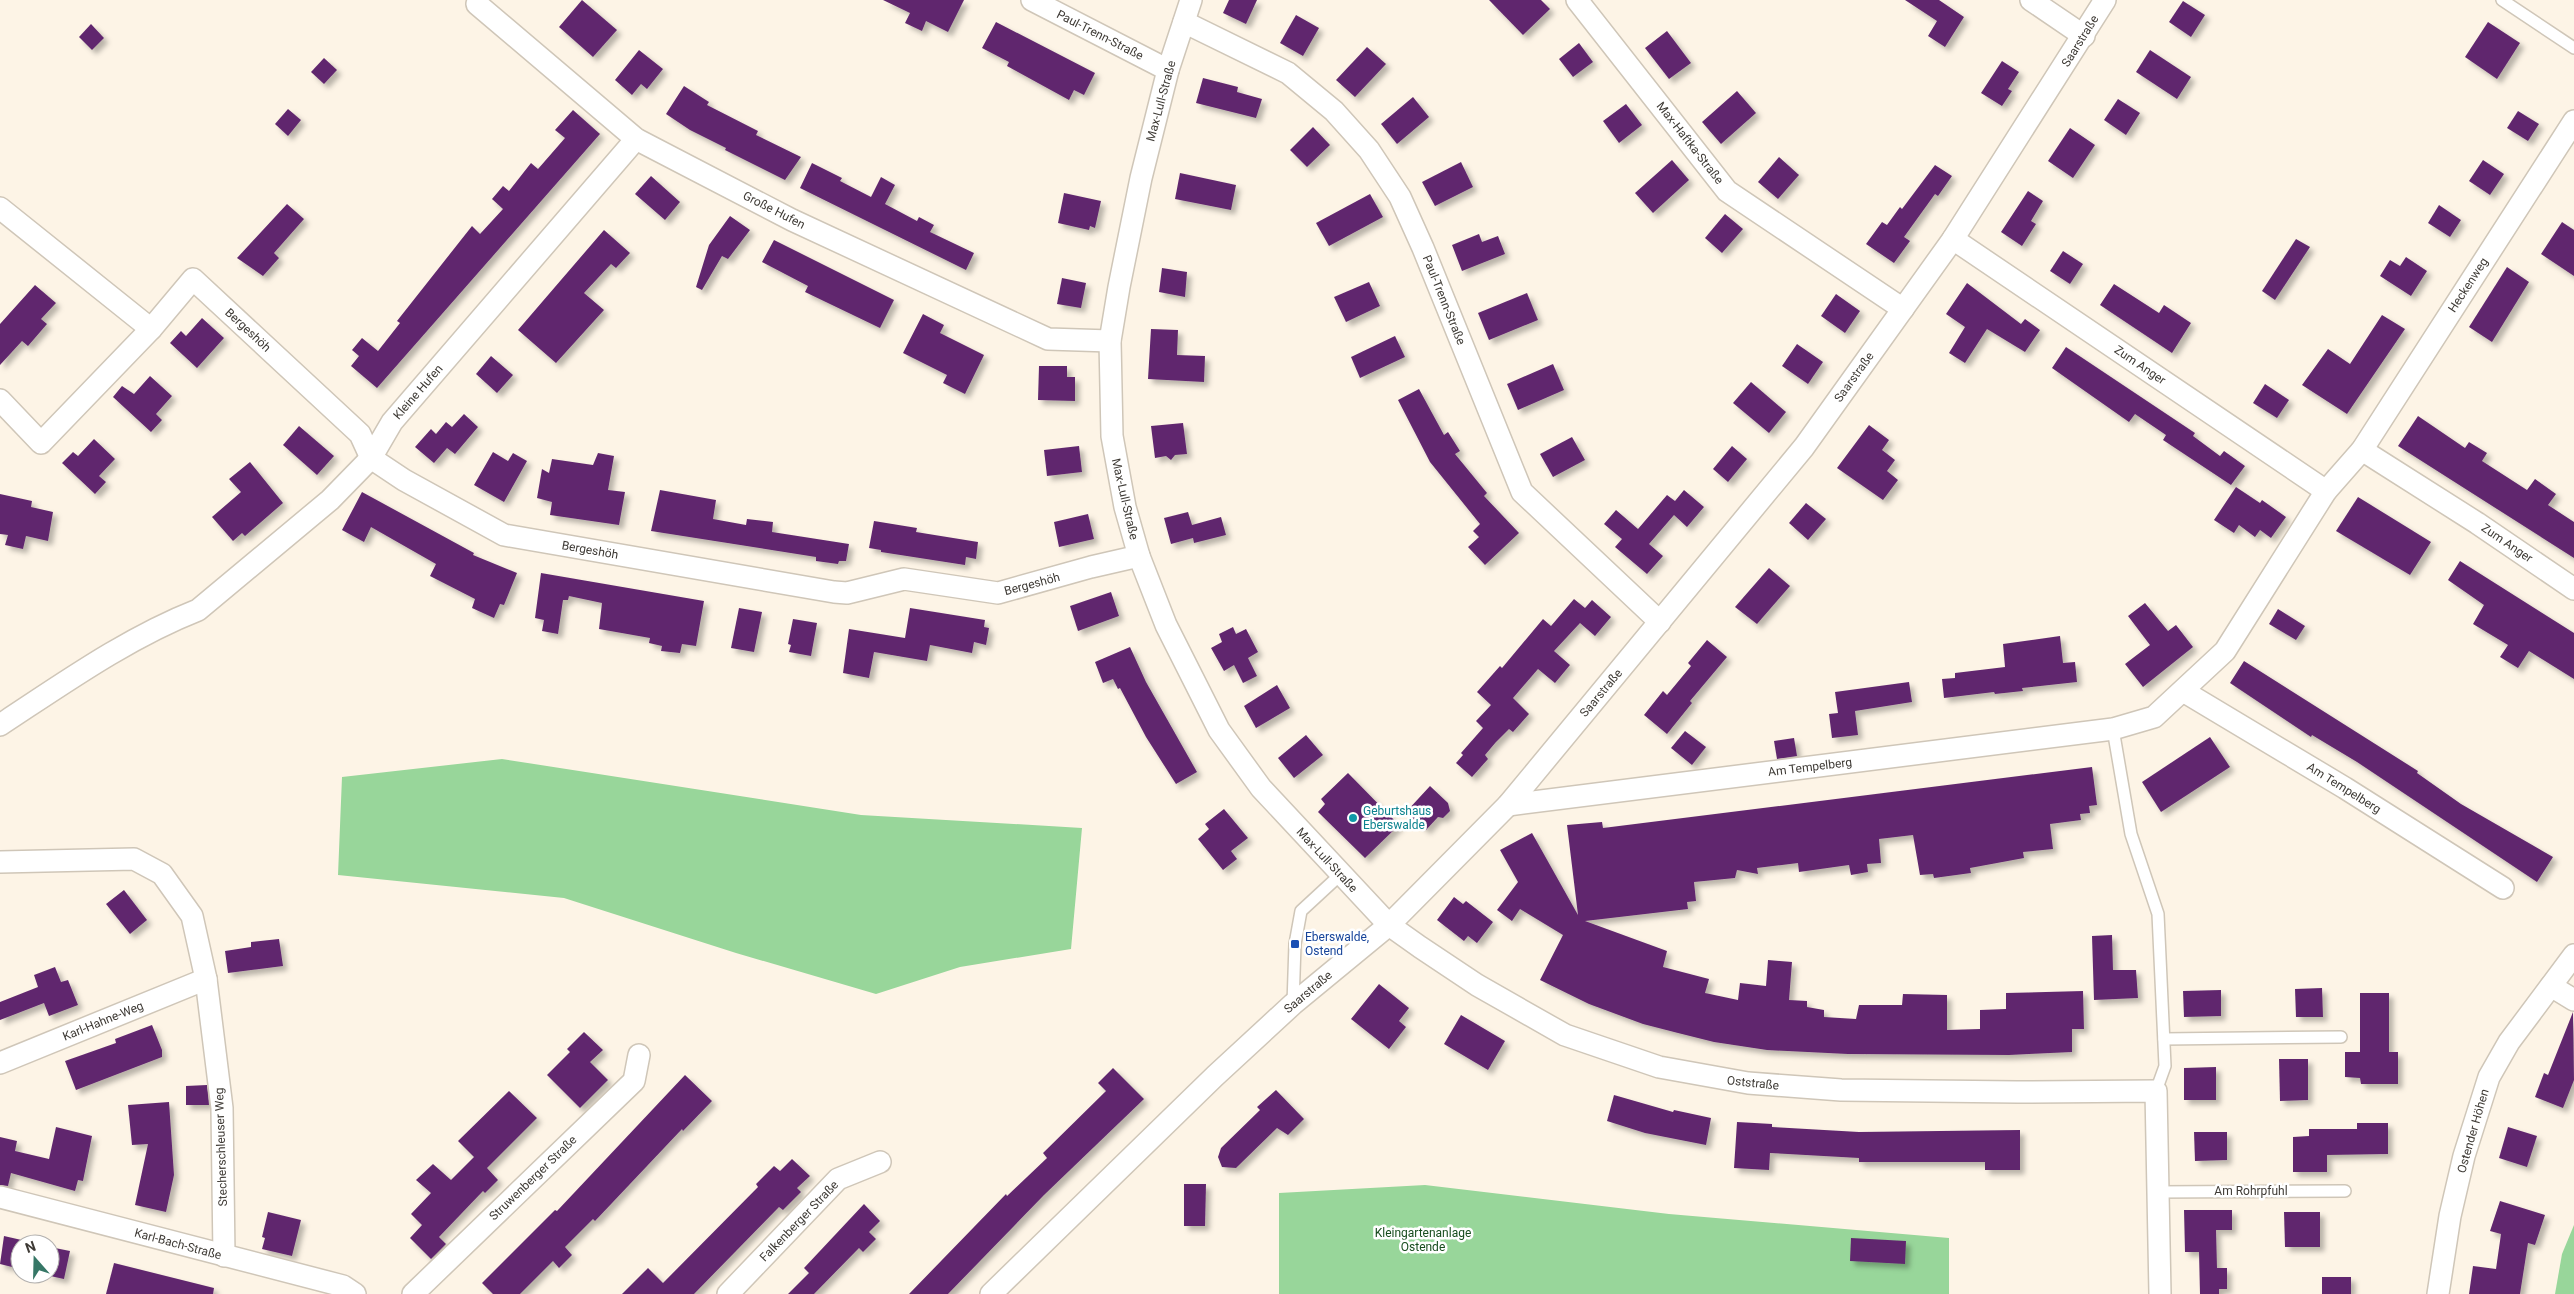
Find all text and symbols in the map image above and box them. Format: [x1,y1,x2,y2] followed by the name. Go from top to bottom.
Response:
[1054,7,1146,63] street label: Paul-Trenn-Straße
[2059,13,2101,69] street label: Saarstraße
[1143,59,1179,143] street label: Max-Lull-Straße
[1654,99,1726,187] street label: Max-Haftka-Straße
[741,188,807,232] street label: Große Hufen
[1420,253,1468,347] street label: Paul-Trenn-Straße
[2445,255,2491,315] street label: Heckenweg
[222,305,274,355] street label: Bergeshöh
[2112,343,2168,387] street label: Zum Anger
[1831,349,1877,405] street label: Saarstraße
[390,362,446,422] street label: Kleine Hufen
[1109,457,1141,541] street label: Max-Lull-Straße
[2479,521,2535,565] street label: Zum Anger
[561,538,619,562] street label: Bergeshöh
[1003,570,1061,598] street label: Bergeshöh
[1577,666,1625,720] street label: Saarstraße
[1767,755,1853,779] street label: Am Tempelberg
[2305,760,2383,816] street label: Am Tempelberg
[1363,804,1431,832] place label: Geburtshaus Eberswalde
[1347,812,1359,824] marker: Geburtshaus Eberswalde
[1294,825,1360,895] street label: Max-Lull-Straße
[1305,930,1369,958] place label: Eberswalde, Ostend
[1289,938,1301,950] marker: Eberswalde, Ostend
[1281,968,1335,1016] street label: Saarstraße
[61,998,145,1044] street label: Karl-Hahne-Weg
[1726,1073,1780,1093] street label: Oststraße
[212,1087,230,1207] street label: Stecherschleuser Weg
[2454,1087,2492,1175] street label: Ostender Höhen
[486,1133,580,1223] street label: Struwenberger Straße
[757,1178,841,1264] street label: Falkenberger Straße
[2214,1184,2288,1198] street label: Am Rohrpfuhl
[133,1226,223,1262] street label: Karl-Bach-Straße
[1375,1226,1471,1254] park label: Kleingartenanlage Ostende
[10,1234,60,1284] north arrow
[23,1238,38,1256] text: N

